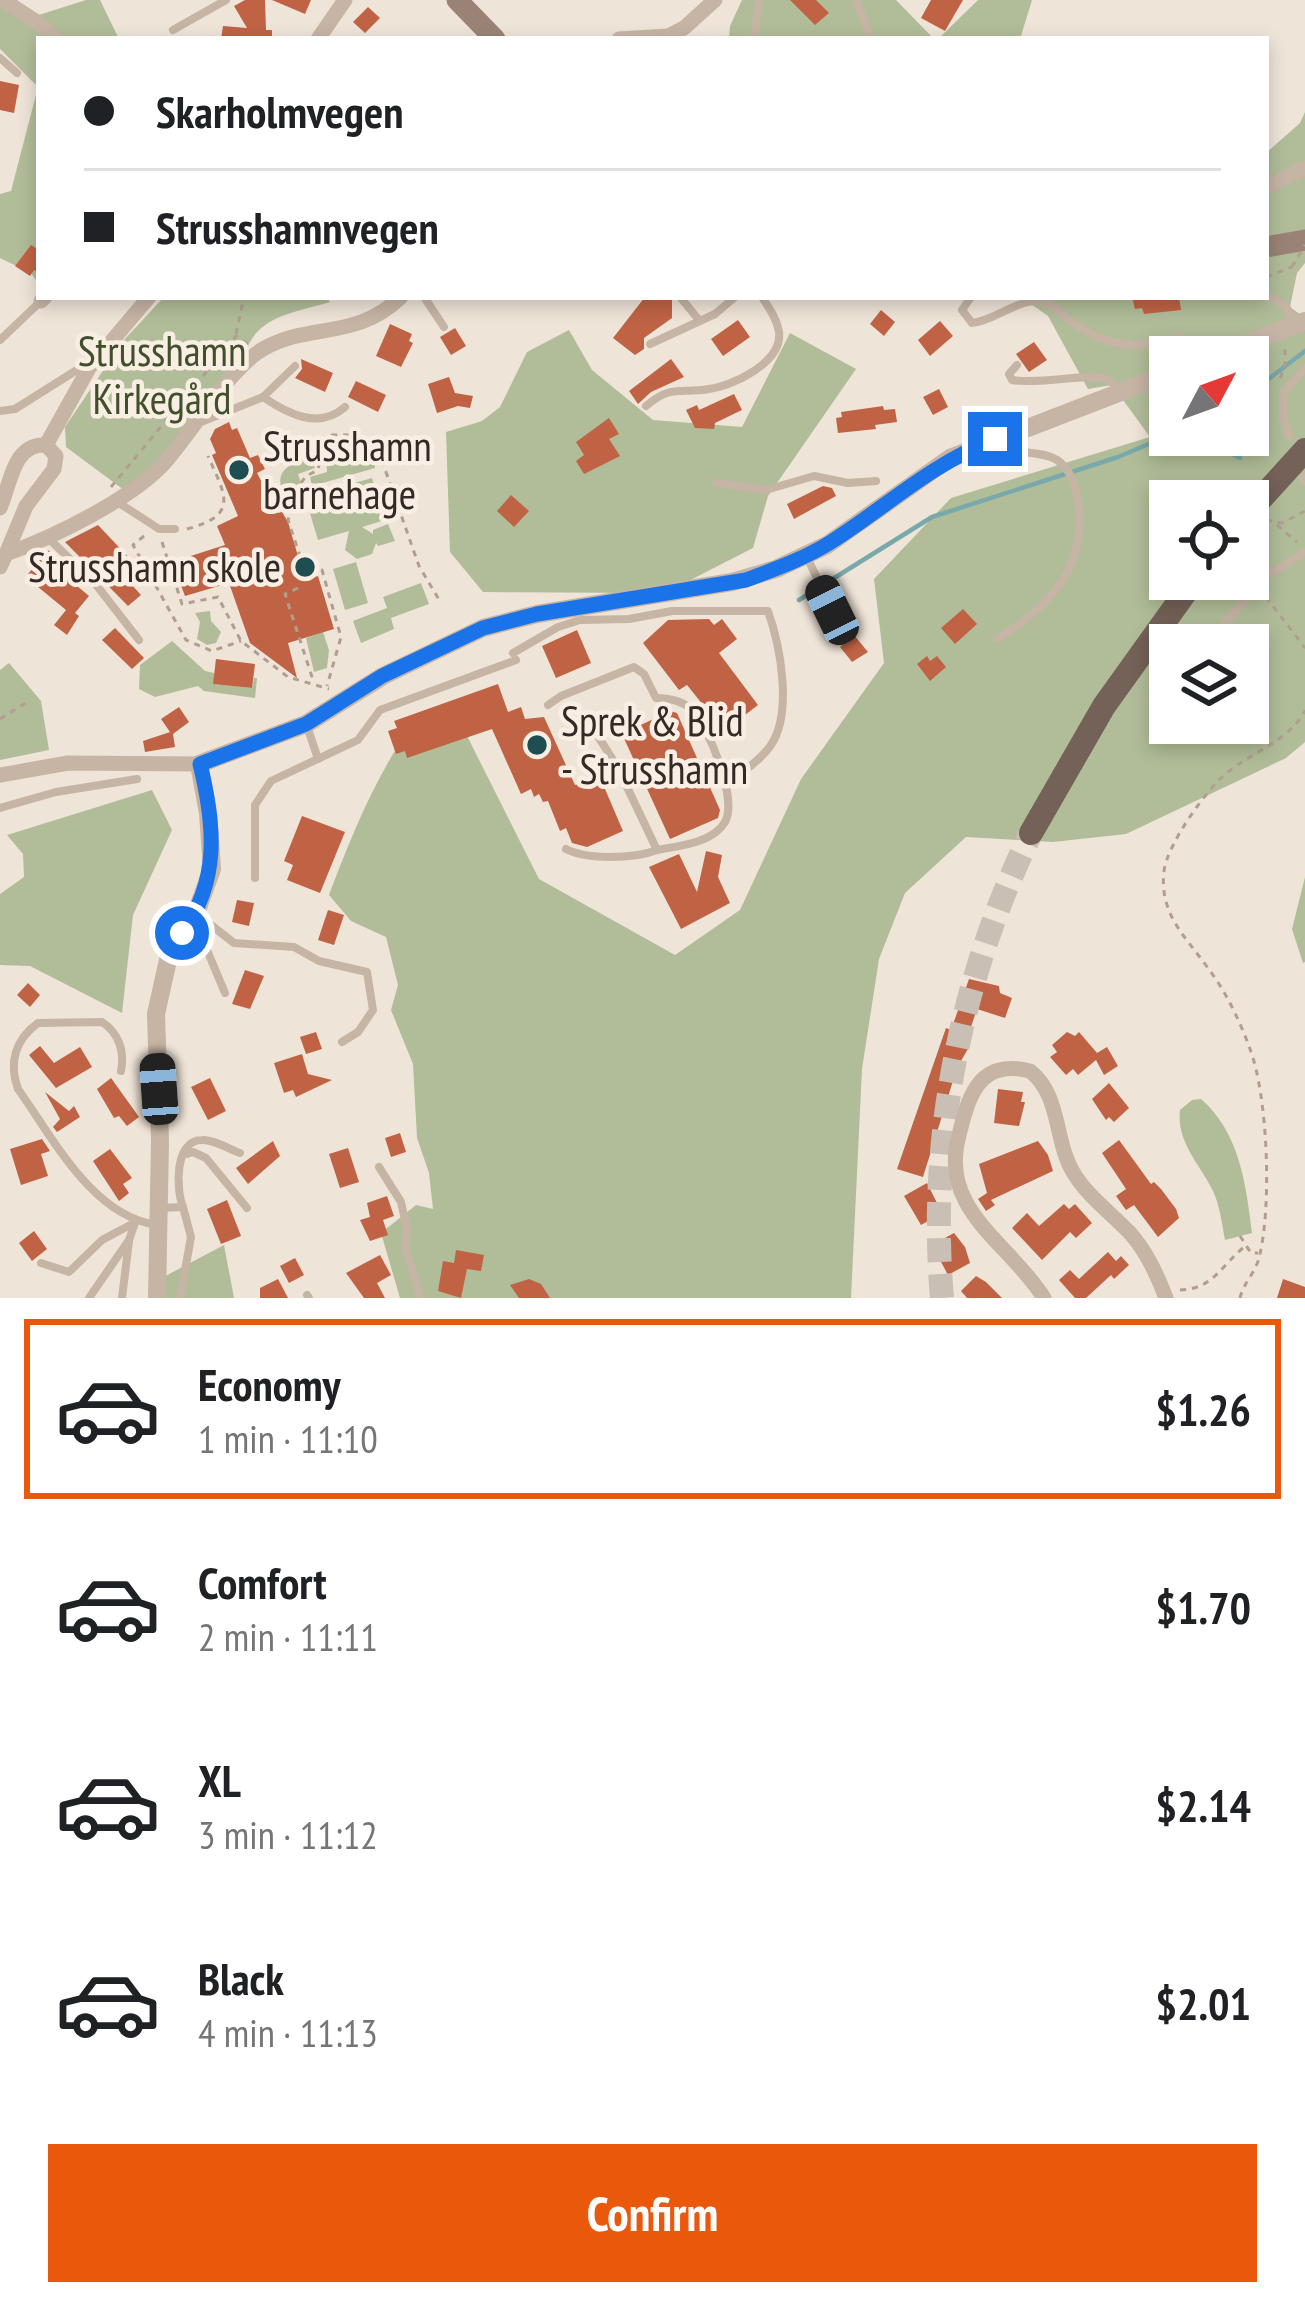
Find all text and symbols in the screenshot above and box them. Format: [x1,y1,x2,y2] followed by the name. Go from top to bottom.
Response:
[156,82,403,140] text: Skarholmvegen
[156,198,439,256] text: Strusshamnvegen
[78,323,246,426] park label: Strusshamn Kirkegård
[1149,336,1269,456] north arrow
[1149,336,1269,744] map controls
[968,412,1022,466] route end
[263,418,432,521] place label: Strusshamn barnehage
[226,457,252,483] marker: Strusshamn barnehage
[1149,480,1269,600] button: locate
[28,539,281,594] place label: Strusshamn skole
[292,554,318,580] marker: Strusshamn skole
[800,570,864,650] car
[1149,624,1269,744] button: layers
[561,693,748,796] place label: Sprek & Blid - Strusshamn
[524,732,550,758] marker: Sprek & Blid - Strusshamn
[155,906,209,960] route start
[139,1052,179,1126] car
[54,1355,162,1463] icon: car
[198,1355,341,1413] text: Economy
[1155,1380,1251,1438] text: $1.26
[198,1413,378,1464] text: 1 min · 11:10
[54,1553,162,1661] icon: car
[198,1553,327,1611] text: Comfort
[1155,1578,1251,1636] text: $1.70
[198,1611,378,1662] text: 2 min · 11:11
[54,1751,162,1859] icon: car
[198,1751,241,1809] text: XL
[1155,1776,1251,1834] text: $2.14
[198,1809,378,1860] text: 3 min · 11:12
[54,1949,162,2057] icon: car
[198,1949,284,2007] text: Black
[1155,1974,1251,2032] text: $2.01
[198,2007,378,2058] text: 4 min · 11:13
[48,2144,1257,2282] button: Confirm

